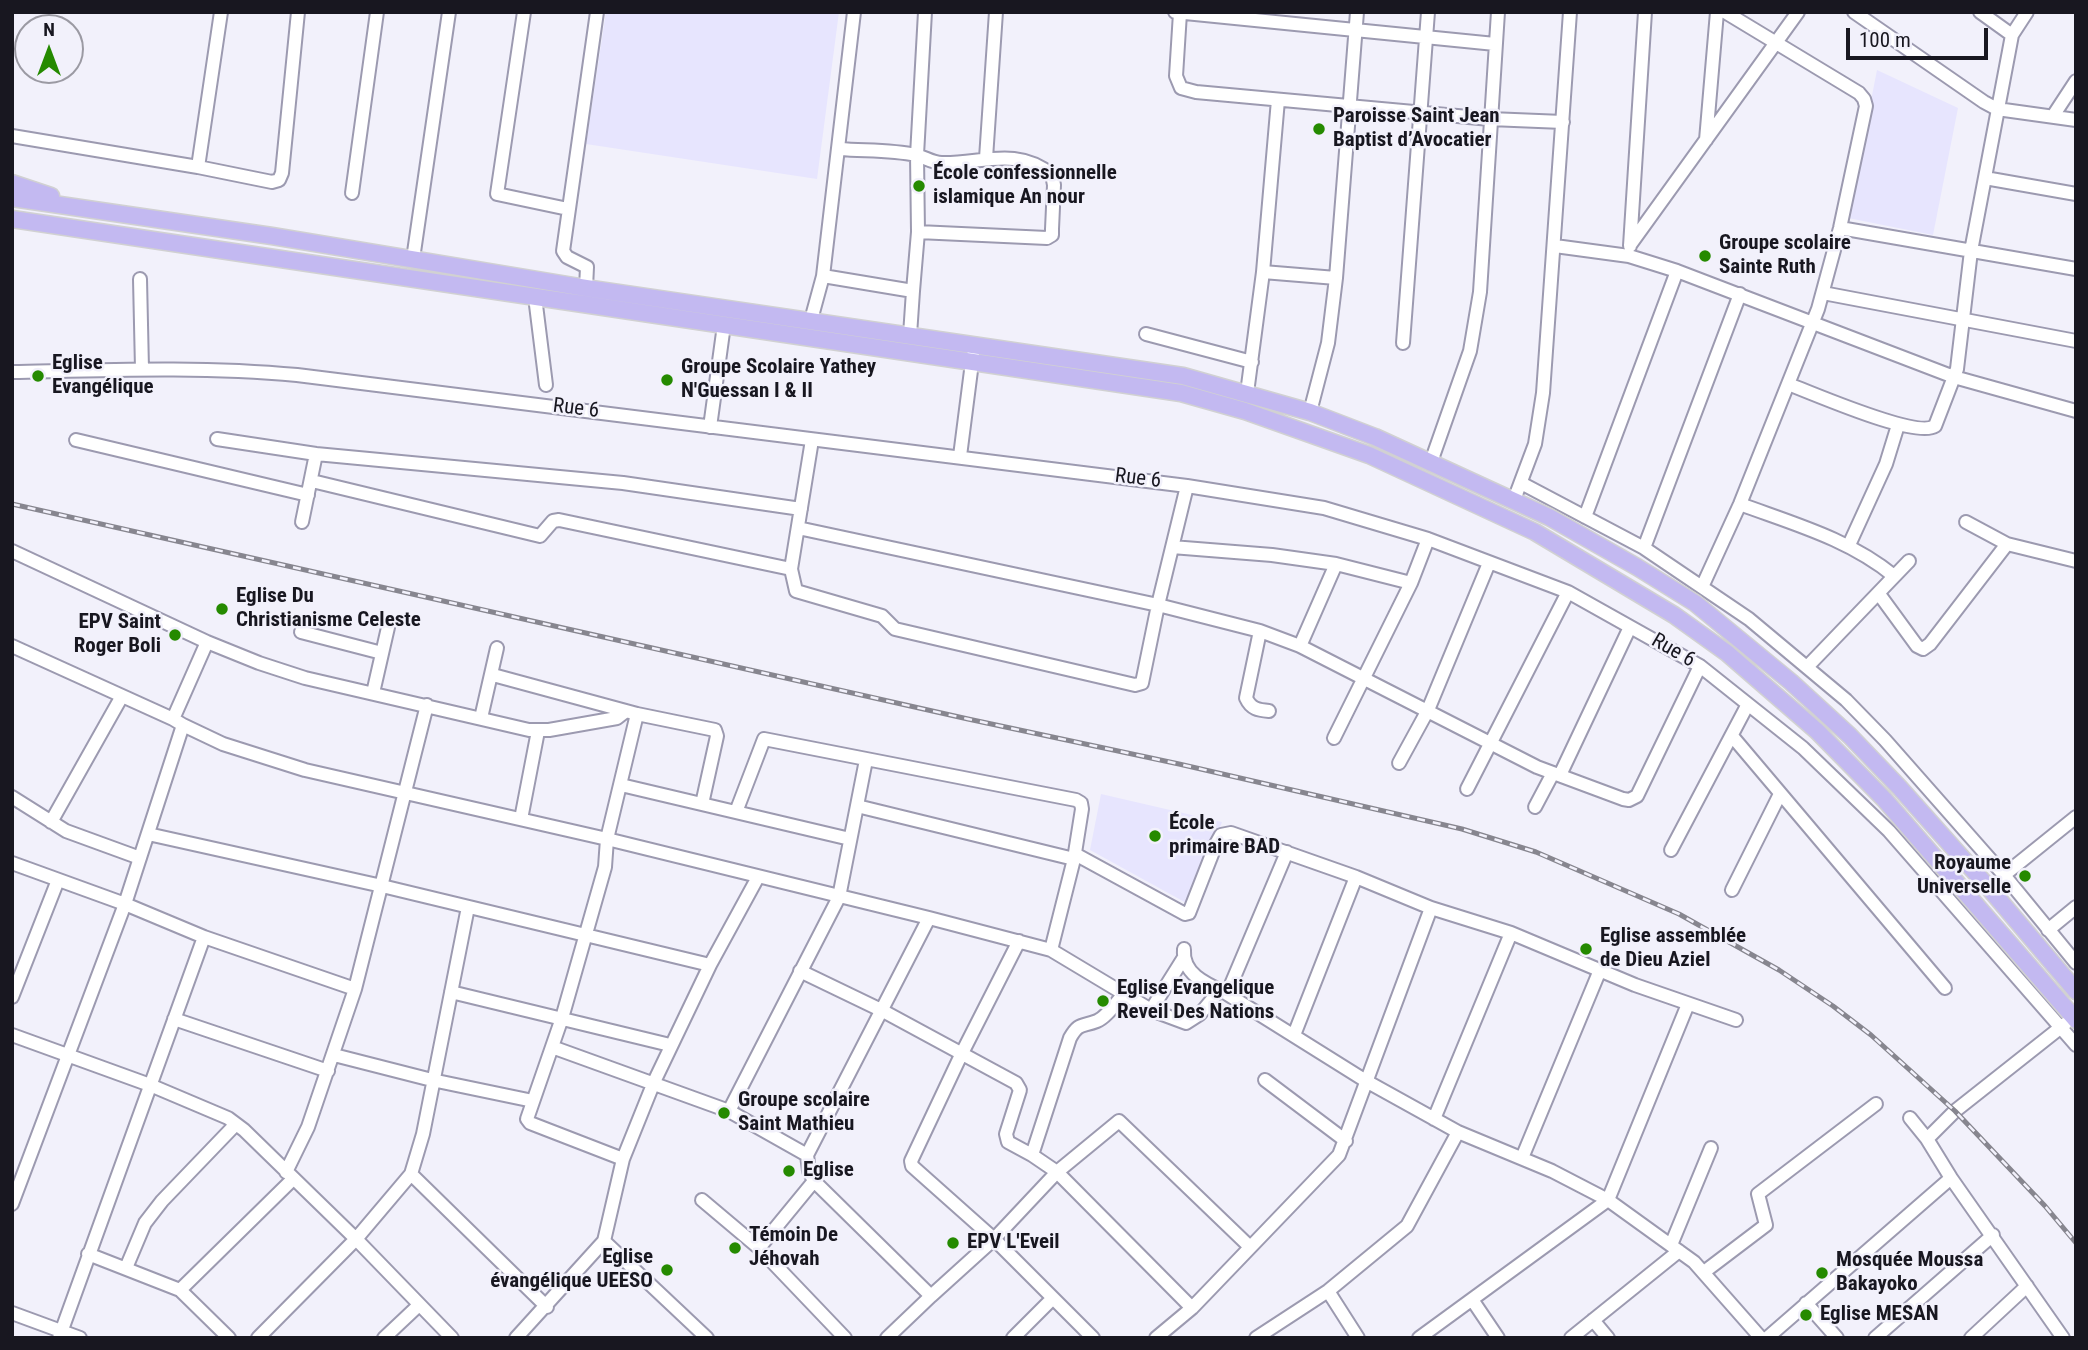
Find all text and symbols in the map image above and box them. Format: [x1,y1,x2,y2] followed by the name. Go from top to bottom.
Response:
[14,14,84,84] north arrow
[1850,14,1992,58] scale bar
[43,18,55,41] text: N
[1859,28,1911,52] text: 100 m
[1333,104,1500,154] place label: Paroisse Saint Jean Baptist d’Avocatier
[1311,121,1327,137] marker: Paroisse Saint Jean Baptist d’Avocatier
[933,161,1117,211] place label: École confessionnelle islamique An nour
[911,178,927,194] marker: École confessionnelle islamique An nour
[1719,231,1851,281] place label: Groupe scolaire Sainte Ruth
[1697,248,1713,264] marker: Groupe scolaire Sainte Ruth
[52,351,154,401] place label: Eglise Evangélique
[681,355,876,405] place label: Groupe Scolaire Yathey N'Guessan I & II
[30,368,46,384] marker: Eglise Evangélique
[659,372,675,388] marker: Groupe Scolaire Yathey N'Guessan I & II
[551,394,601,424] street label: Rue 6
[1113,464,1163,494] street label: Rue 6
[236,584,421,634] place label: Eglise Du Christianisme Celeste
[214,601,230,617] marker: Eglise Du Christianisme Celeste
[74,610,161,660] place label: EPV Saint Roger Boli
[167,627,183,643] marker: EPV Saint Roger Boli
[1647,629,1699,673] street label: Rue 6
[1169,811,1280,861] place label: École primaire BAD
[1147,828,1163,844] marker: École primaire BAD
[1917,851,2011,901] place label: Royaume Universelle
[2017,868,2033,884] marker: Royaume Universelle
[1600,924,1746,974] place label: Eglise assemblée de Dieu Aziel
[1578,941,1594,957] marker: Eglise assemblée de Dieu Aziel
[1117,976,1274,1026] place label: Eglise Evangelique Reveil Des Nations
[1095,993,1111,1009] marker: Eglise Evangelique Reveil Des Nations
[738,1088,870,1138] place label: Groupe scolaire Saint Mathieu
[716,1105,732,1121] marker: Groupe scolaire Saint Mathieu
[803,1158,854,1184] place label: Eglise
[781,1163,797,1179] marker: Eglise
[749,1223,838,1273] place label: Témoin De Jéhovah
[967,1230,1060,1256] place label: EPV L'Eveil
[945,1235,961,1251] marker: EPV L'Eveil
[727,1240,743,1256] marker: Témoin De Jéhovah
[490,1245,653,1295] place label: Eglise évangélique UEESO
[1836,1248,1983,1298] place label: Mosquée Moussa Bakayoko
[659,1262,675,1278] marker: Eglise évangélique UEESO
[1814,1265,1830,1281] marker: Mosquée Moussa Bakayoko
[1820,1302,1939,1328] place label: Eglise MESAN
[1798,1307,1814,1323] marker: Eglise MESAN

